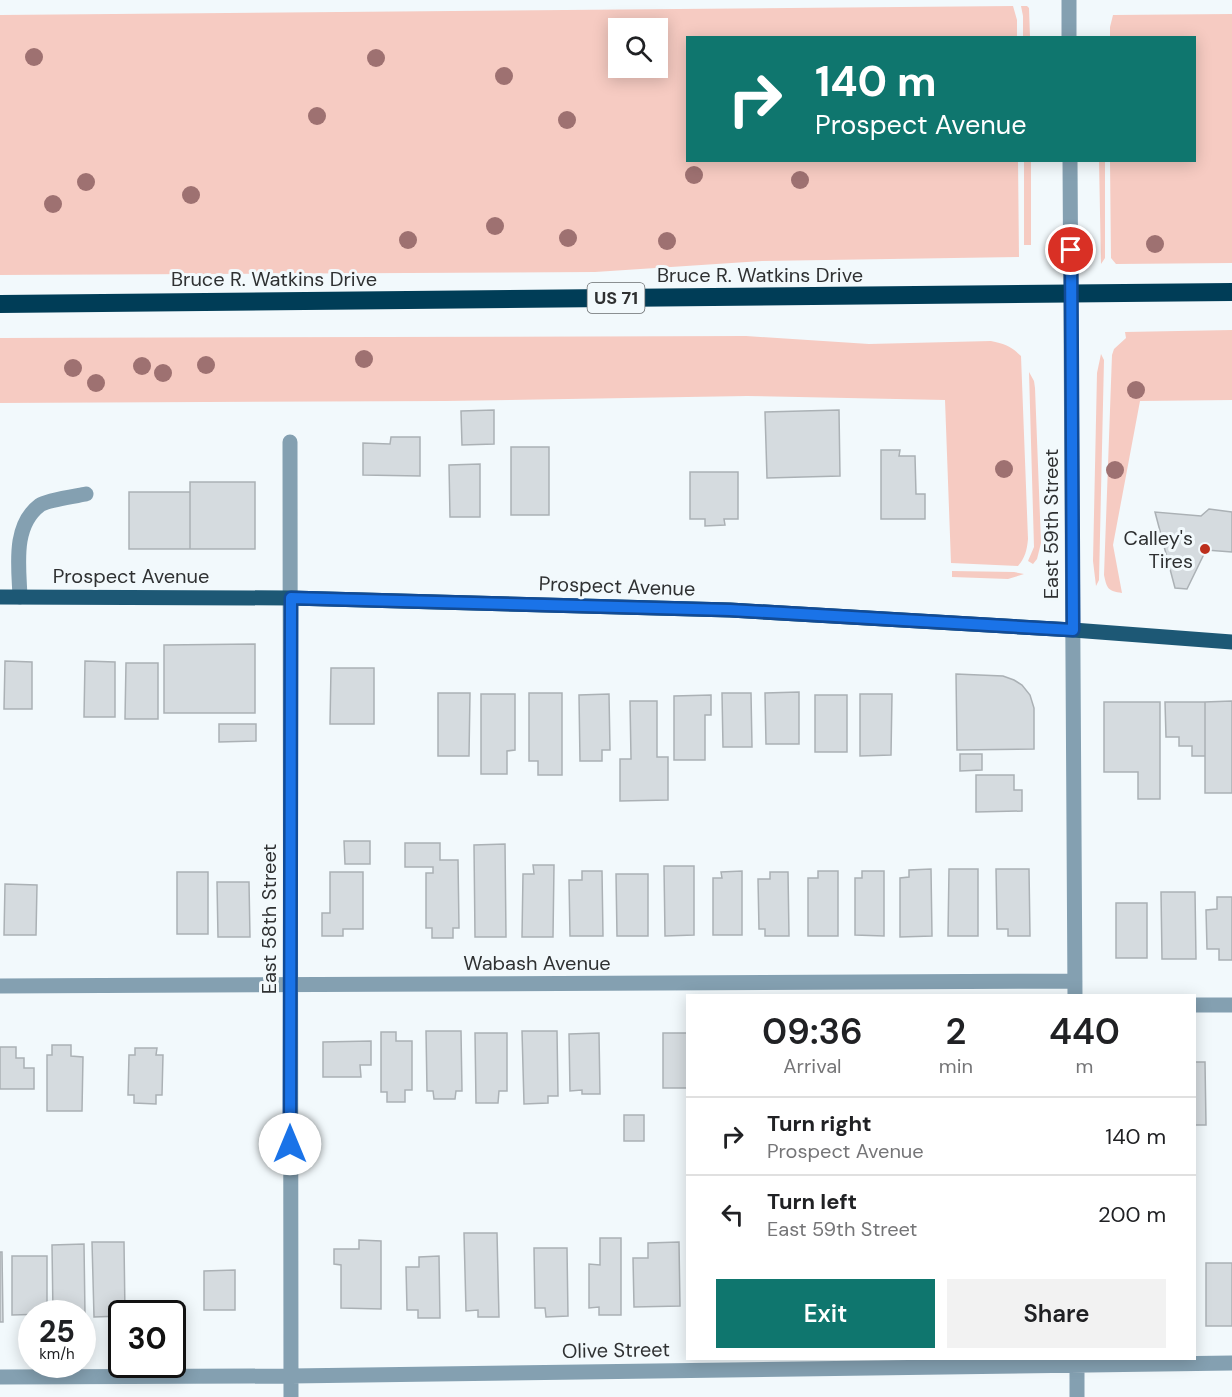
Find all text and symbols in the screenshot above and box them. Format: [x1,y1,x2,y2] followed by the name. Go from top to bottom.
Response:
[608,18,668,78] map controls
[608,18,668,78] button: search
[815,54,937,109] text: 140 m
[716,60,794,138] icon: right
[815,107,1027,142] text: Prospect Avenue
[1045,224,1096,275] pin
[1054,233,1087,266] icon: arrive
[657,262,863,288] street label: Bruce R. Watkins Drive
[171,266,377,292] street label: Bruce R. Watkins Drive
[588,283,644,313] road number: US 71
[1038,449,1064,599] street label: East 59th Street
[1124,525,1193,574] place label: Calley's Tires
[1198,542,1212,556] marker: Calley's Tires
[53,563,209,589] street label: Prospect Avenue
[538,570,696,602] street label: Prospect Avenue
[256,844,282,994] street label: East 58th Street
[463,950,611,976] street label: Wabash Avenue
[762,1008,863,1055] text: 09:36
[946,1008,966,1055] text: 2
[1049,1008,1120,1055] text: 440
[783,1053,842,1079] text: Arrival
[939,1053,973,1079] text: min
[1076,1053,1093,1079] text: m
[767,1109,872,1138] text: Turn right
[258,1112,322,1176] position arrow
[716,1120,749,1153] icon: right
[1105,1122,1166,1151] text: 140 m
[767,1138,924,1164] text: Prospect Avenue
[767,1187,857,1216] text: Turn left
[716,1198,749,1231] icon: left
[1098,1200,1166,1229] text: 200 m
[767,1216,917,1242] text: East 59th Street
[716,1279,935,1348] button: Exit
[947,1279,1166,1348] button: Share
[108,1300,186,1378] speed limit sign: 30
[39,1312,75,1351] text: 25
[562,1336,670,1364] street label: Olive Street
[39,1344,75,1364] text: km/h

